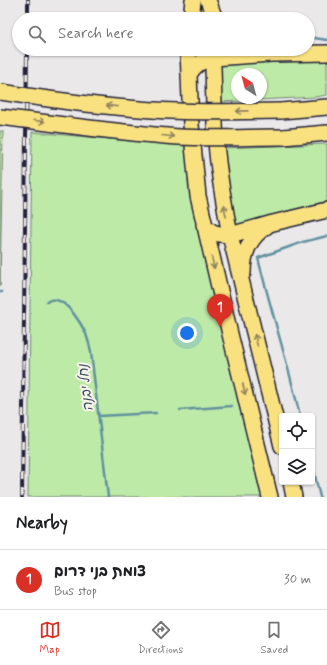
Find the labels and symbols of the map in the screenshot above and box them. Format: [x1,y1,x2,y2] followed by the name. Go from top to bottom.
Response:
[231,68,267,104] north arrow
[106,103,119,110] one-way arrow
[236,108,249,115] one-way arrow
[32,118,45,125] one-way arrow
[161,132,174,139] one-way arrow
[221,205,229,218] one-way arrow
[210,256,218,269] one-way arrow
[207,294,233,327] pin: 1
[177,323,197,343] your location
[251,334,259,347] one-way arrow
[74,362,98,413] water label: נחל יבנה
[241,383,248,396] one-way arrow

